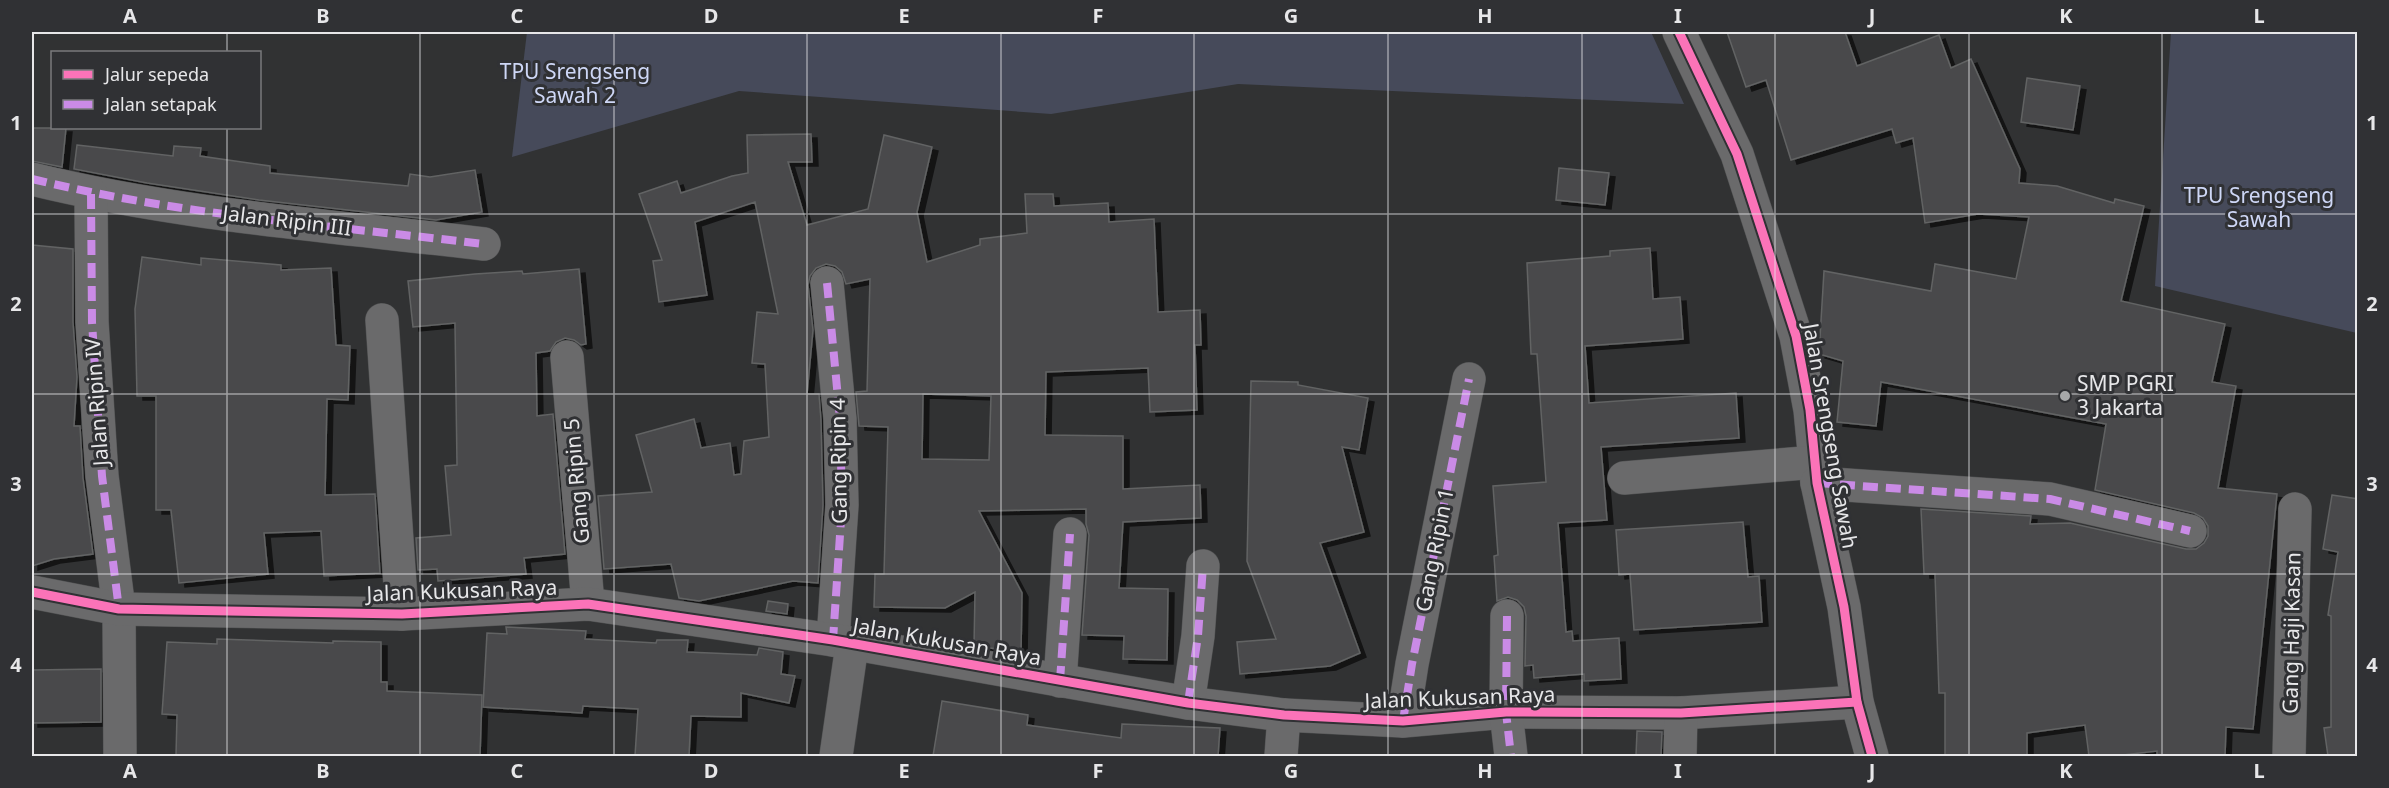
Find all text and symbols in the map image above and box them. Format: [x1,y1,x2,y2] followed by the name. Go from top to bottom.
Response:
[123,2,137,29] text: A
[316,2,330,29] text: B
[511,2,524,29] text: C
[704,2,718,29] text: D
[898,2,910,29] text: E
[1093,2,1103,29] text: F
[1284,2,1298,29] text: G
[1477,2,1493,29] text: H
[1674,2,1682,29] text: I
[1867,2,1875,29] text: J
[2059,2,2073,29] text: K
[2253,2,2265,29] text: L
[51,51,261,129] legend
[500,57,650,109] park label: TPU Srengseng Sawah 2
[103,62,209,86] text: Jalur sepeda
[103,92,217,116] text: Jalan setapak
[10,109,22,136] text: 1
[2366,109,2378,136] text: 1
[2184,181,2334,233] park label: TPU Srengseng Sawah
[219,198,353,242] street label: Jalan Ripin III
[10,290,22,317] text: 2
[2366,290,2378,317] text: 2
[1797,319,1865,551] street label: Jalan Srengseng Sawah
[78,337,115,469] street label: Jalan Ripin IV
[2077,369,2174,421] place label: SMP PGRI 3 Jakarta
[2058,389,2072,403] marker: SMP PGRI 3 Jakarta
[823,398,853,524] street label: Gang Ripin 4
[557,417,595,545] street label: Gang Ripin 5
[10,470,22,497] text: 3
[2366,470,2378,497] text: 3
[1408,485,1460,614] street label: Gang Ripin 1
[2276,552,2306,714] street label: Gang Haji Kasan
[364,573,558,607] street label: Jalan Kukusan Raya
[849,610,1044,671] street label: Jalan Kukusan Raya
[10,651,22,678] text: 4
[2366,651,2378,678] text: 4
[1362,680,1556,714] street label: Jalan Kukusan Raya
[123,757,137,784] text: A
[316,757,330,784] text: B
[511,757,524,784] text: C
[704,757,718,784] text: D
[898,757,910,784] text: E
[1093,757,1103,784] text: F
[1284,757,1298,784] text: G
[1477,757,1493,784] text: H
[1674,757,1682,784] text: I
[1867,757,1875,784] text: J
[2059,757,2073,784] text: K
[2253,757,2265,784] text: L

